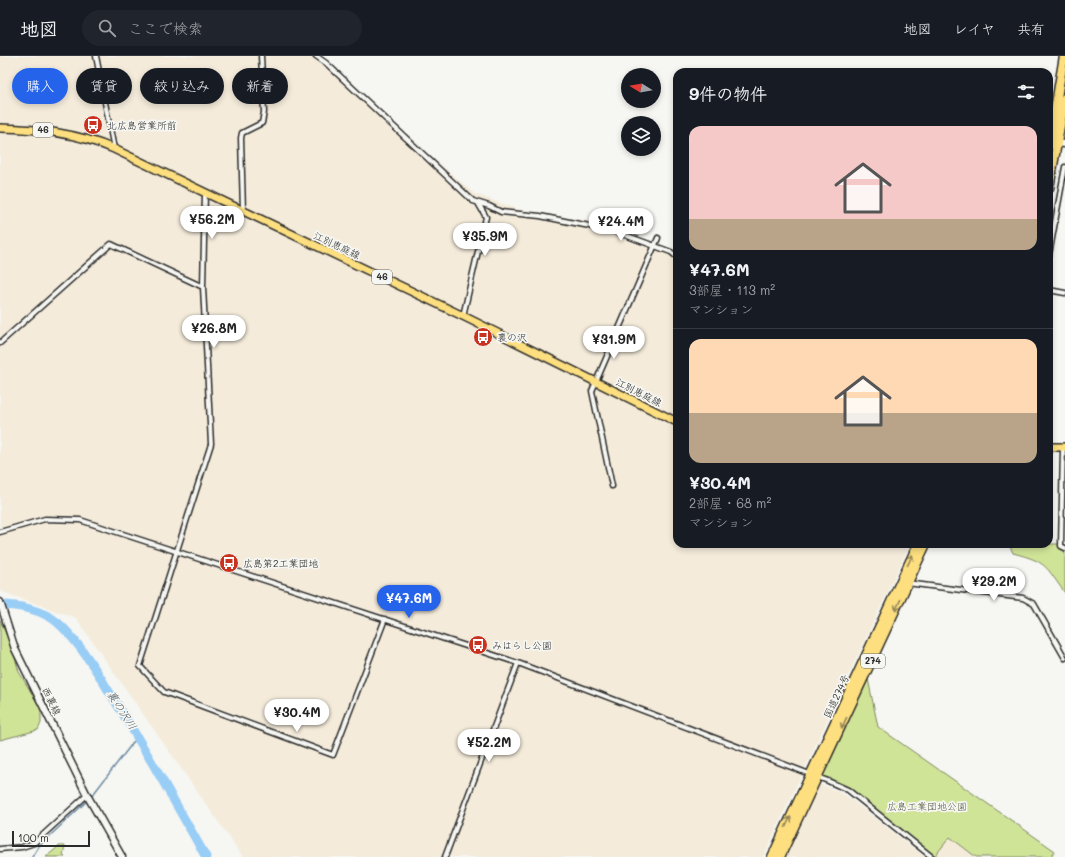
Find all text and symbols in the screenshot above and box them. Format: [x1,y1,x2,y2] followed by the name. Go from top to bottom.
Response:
[82,10,362,46] search box
[20,16,58,41] text: 地図
[96,17,118,39] icon: search
[128,18,203,38] text: ここで検索
[904,19,932,38] text: 地図
[954,19,995,38] text: レイヤ
[1017,19,1045,38] text: 共有
[12,68,68,104] chip: 購入
[76,68,132,104] chip: 賃貸
[140,68,224,104] chip: 絞り込み
[232,68,288,104] chip: 新着
[621,68,661,108] north arrow
[621,68,661,156] map controls
[1015,81,1037,103] icon: filters
[689,82,767,104] text: 9件の物件
[82,114,104,136] bus stop icon: 北広島営業所前
[621,116,661,156] button: layers
[107,118,177,132] place label: 北広島営業所前
[33,123,53,137] road number: 46
[827,152,899,224] icon: home
[179,206,245,240] pin: ¥56.2M
[588,208,654,242] pin: ¥24.4M
[189,210,235,227] text: ¥56.2M
[598,212,644,229] text: ¥24.4M
[452,223,518,257] pin: ¥35.9M
[462,227,508,244] text: ¥35.9M
[311,228,363,262] street label: 江別恵庭線
[689,258,750,280] text: ¥47.6M
[372,270,392,284] road number: 46
[689,281,775,298] text: 3部屋 · 113 m²
[689,300,753,317] text: マンション
[181,315,247,349] pin: ¥26.8M
[191,319,237,336] text: ¥26.8M
[472,326,494,348] bus stop icon: 裏の沢
[581,326,647,360] pin: ¥31.9M
[497,330,527,344] place label: 裏の沢
[592,330,636,347] text: ¥31.9M
[827,365,899,437] icon: home
[614,374,664,410] street label: 江別恵庭線
[689,471,751,493] text: ¥30.4M
[689,494,771,511] text: 2部屋 · 68 m²
[689,513,753,530] text: マンション
[218,552,240,574] bus stop icon: 広島第2工業団地
[907,555,914,567] one-way arrow
[243,556,319,570] place label: 広島第2工業団地
[961,568,1027,602] pin: ¥29.2M
[971,572,1017,589] text: ¥29.2M
[376,585,442,619] pin: ¥47.6M
[386,589,432,606] text: ¥47.6M
[894,599,901,611] one-way arrow
[467,634,489,656] bus stop icon: みはらし公園
[492,638,552,652] place label: みはらし公園
[861,654,885,668] road number: 274
[820,672,852,720] street label: 国道274号
[39,684,65,718] street label: 西裏線
[104,687,141,732] water label: 裏の沢川
[264,699,330,733] pin: ¥30.4M
[273,703,321,720] text: ¥30.4M
[840,716,847,728] one-way arrow
[456,729,522,763] pin: ¥52.2M
[466,733,512,750] text: ¥52.2M
[887,799,967,813] park label: 広島工業団地公園
[785,816,792,828] one-way arrow
[12,829,90,848] scale bar
[18,830,49,845] text: 100 m

